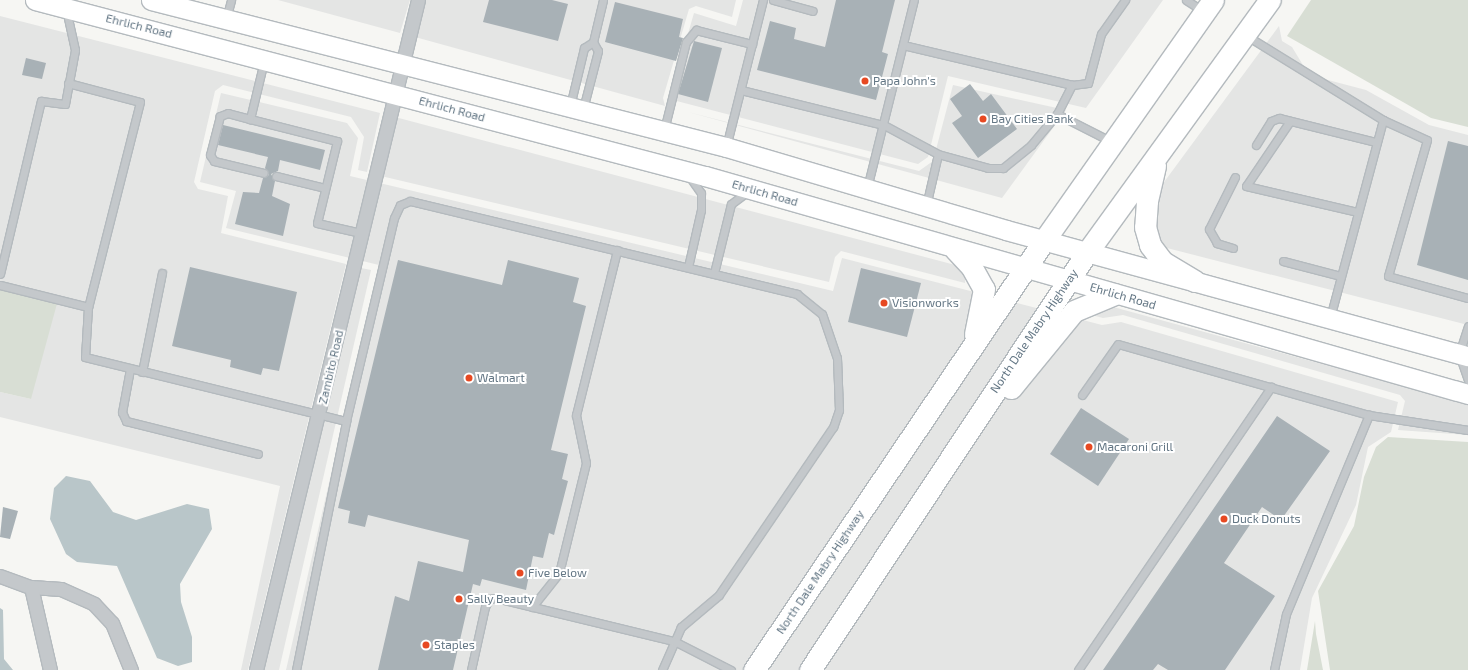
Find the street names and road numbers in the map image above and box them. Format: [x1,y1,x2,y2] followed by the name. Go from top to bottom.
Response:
[104,11,174,41] street label: Ehrlich Road
[417,93,487,125] street label: Ehrlich Road
[730,177,800,209] street label: Ehrlich Road
[987,266,1081,396] street label: North Dale Mabry Highway
[1088,280,1158,312] street label: Ehrlich Road
[316,329,346,405] street label: Zambito Road
[773,507,867,637] street label: North Dale Mabry Highway

